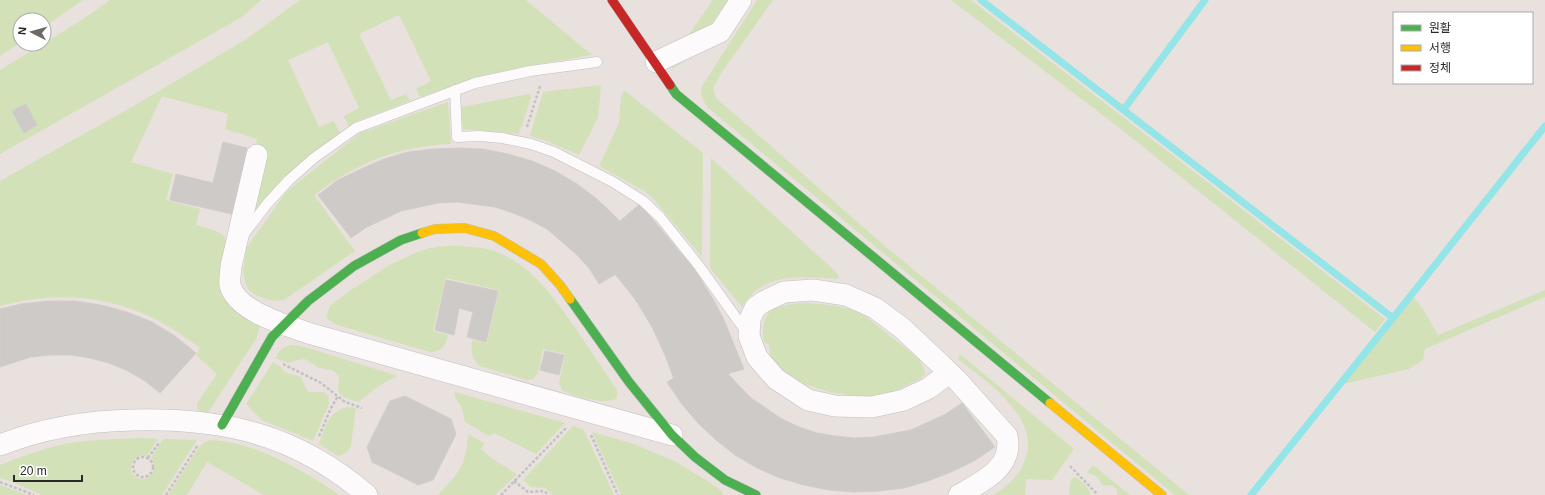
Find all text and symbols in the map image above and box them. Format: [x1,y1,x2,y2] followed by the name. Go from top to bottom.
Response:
[12,12,52,52] north arrow
[1393,12,1533,84] legend
[1429,21,1451,35] text: 원활
[16,26,28,36] text: N
[1429,41,1451,55] text: 서행
[1429,61,1451,75] text: 정체
[14,457,82,483] scale bar
[20,464,47,478] text: 20 m

